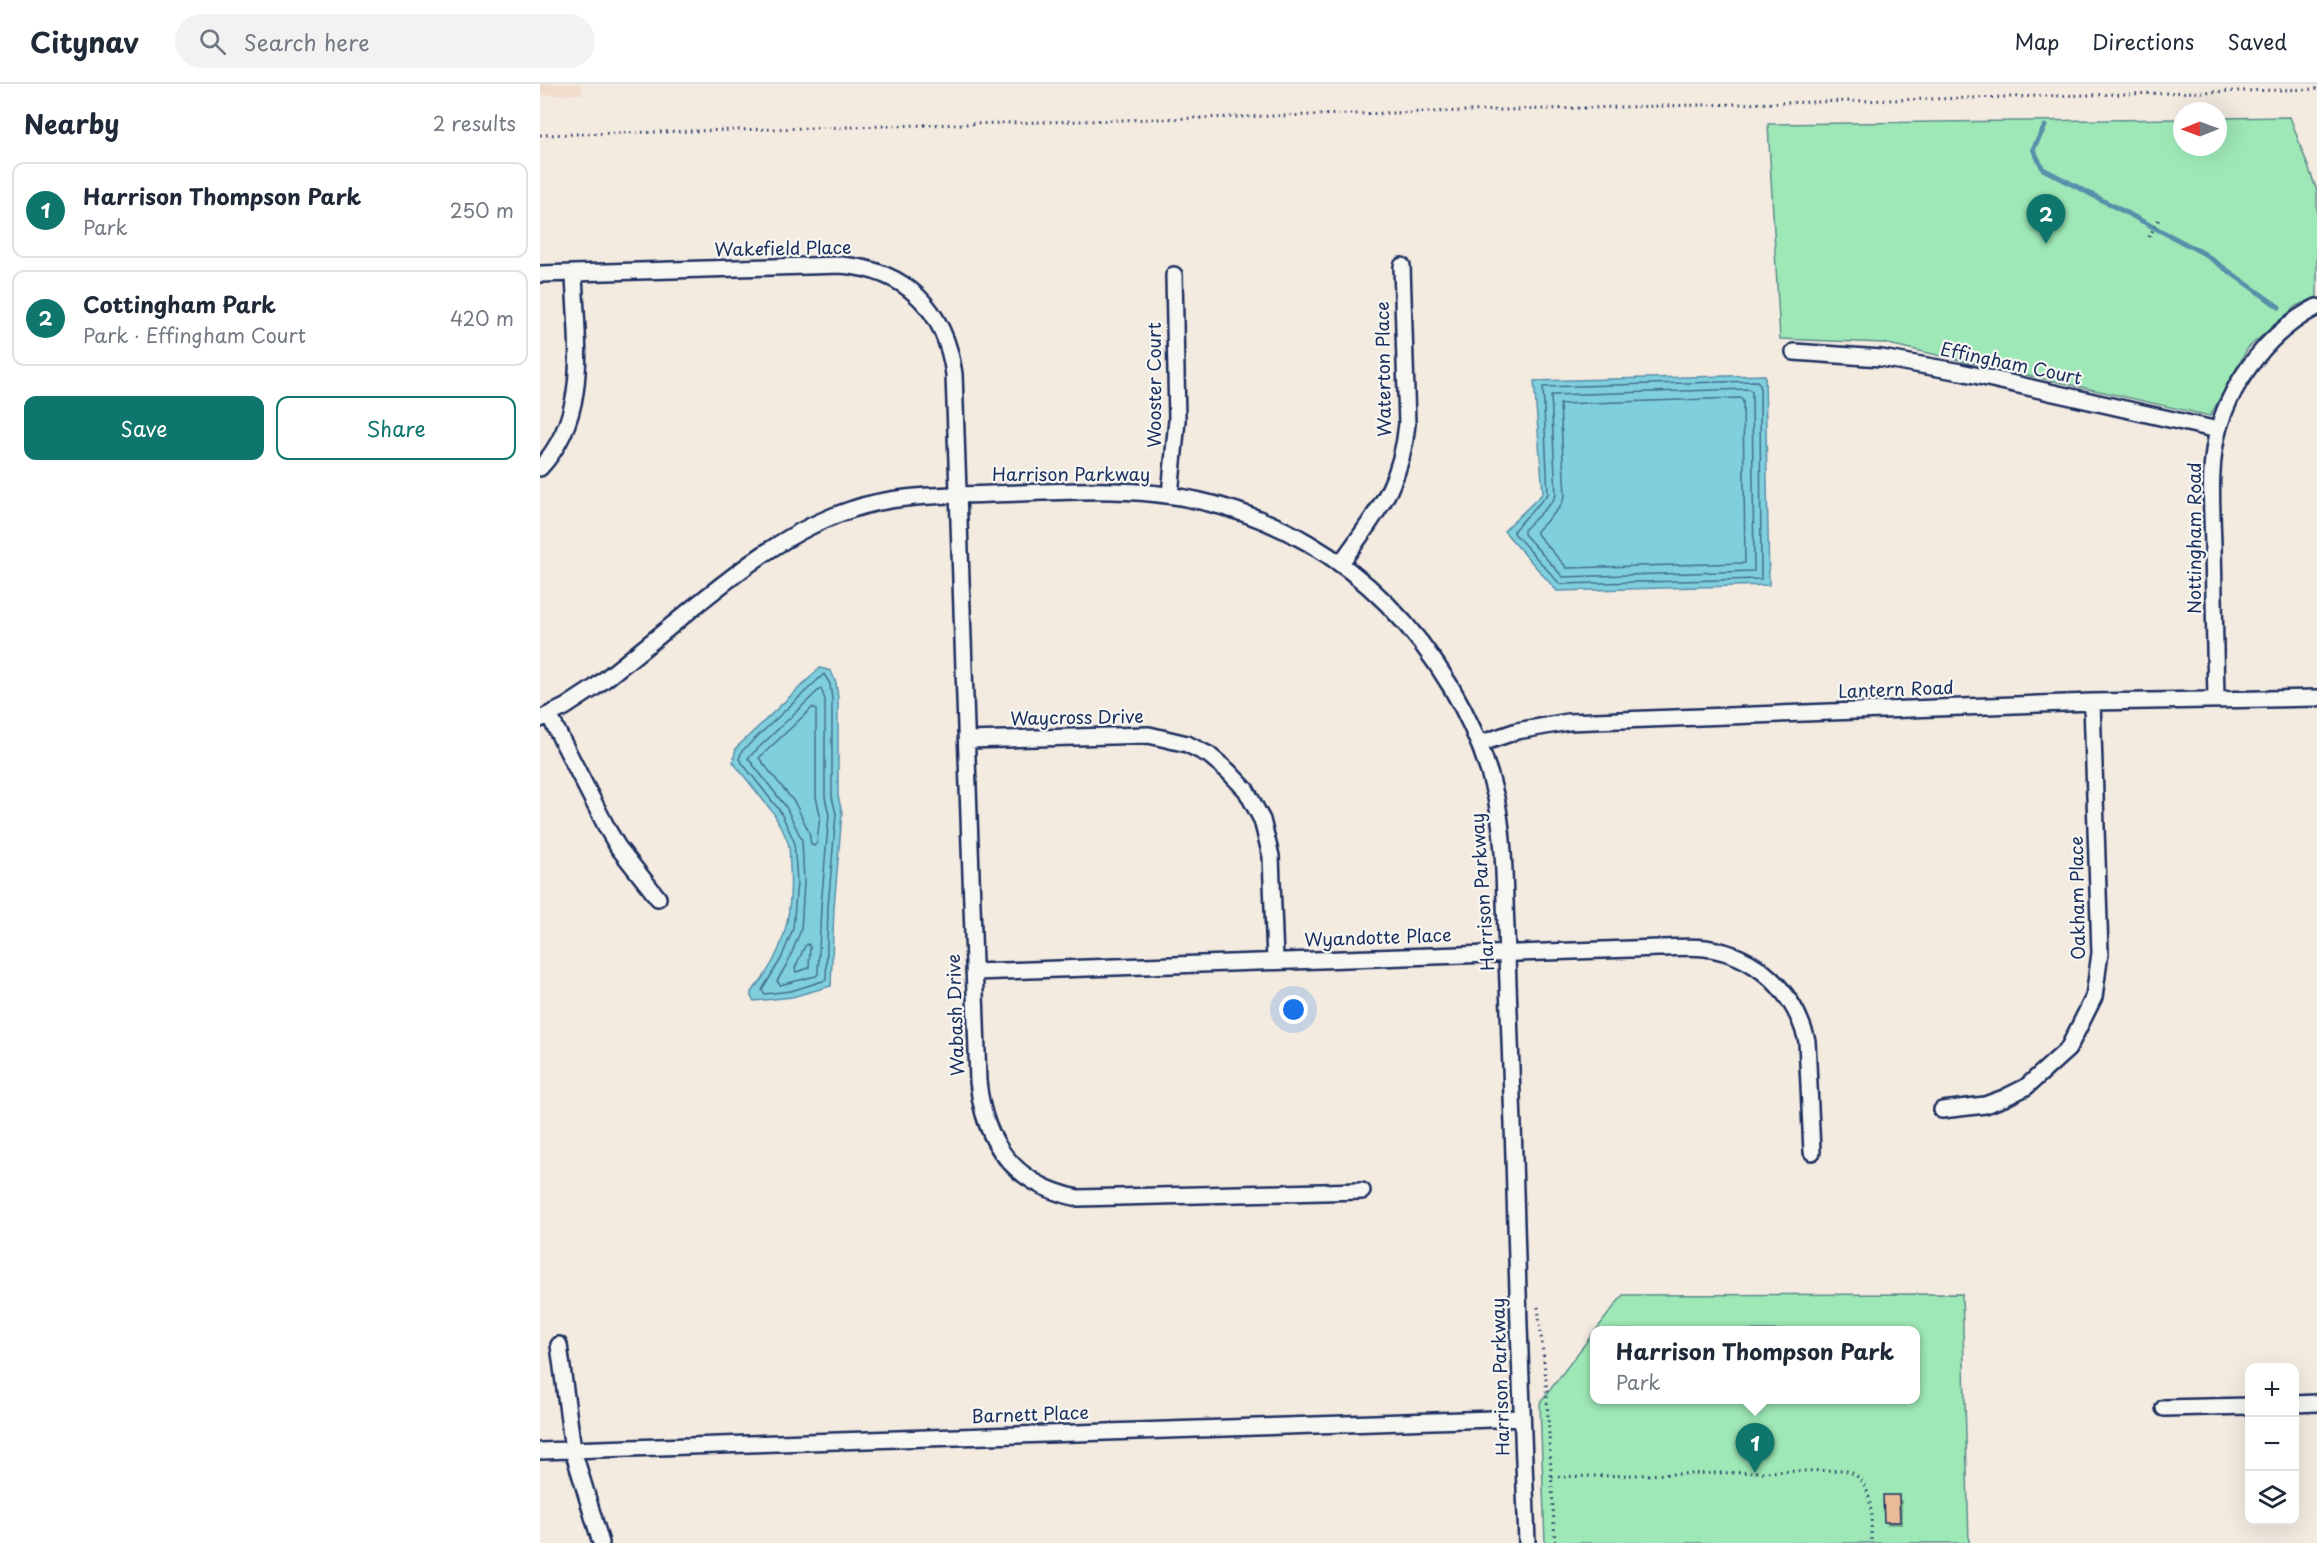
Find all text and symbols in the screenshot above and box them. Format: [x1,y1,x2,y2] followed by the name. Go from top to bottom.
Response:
[175,14,595,68] search box
[30,20,139,63] text: Citynav
[196,25,229,58] icon: search
[244,25,370,58] text: Search here
[2014,25,2059,57] text: Map
[2092,25,2194,57] text: Directions
[2227,25,2287,57] text: Saved
[2173,102,2227,156] north arrow
[24,104,119,143] text: Nearby
[433,108,516,138] text: 2 results
[83,179,361,212] text: Harrison Thompson Park
[2026,194,2066,244] pin: 2
[41,195,50,225] text: 1
[450,195,514,225] text: 250 m
[83,212,128,242] text: Park
[714,233,852,262] street label: Wakefield Place
[83,287,276,320] text: Cottingham Park
[1368,301,1397,437] street label: Waterton Place
[38,303,53,333] text: 2
[450,303,514,333] text: 420 m
[83,320,306,350] text: Park · Effingham Court
[1140,322,1167,448] street label: Wooster Court
[1938,334,2085,391] street label: Effingham Court
[24,396,264,460] button: Save
[276,396,516,460] button: Share
[992,460,1150,487] street label: Harrison Parkway
[2180,462,2207,614] street label: Nottingham Road
[1838,673,1954,704] street label: Lantern Road
[1010,702,1144,731] street label: Waycross Drive
[1463,812,1500,972] street label: Harrison Parkway
[2062,836,2091,960] street label: Oakham Place
[1304,920,1452,953] street label: Wyandotte Place
[939,954,970,1077] street label: Wabash Drive
[1279,995,1308,1024] your location
[1483,1298,1516,1457] street label: Harrison Parkway
[1590,1326,1920,1404] popup
[1616,1334,1894,1367] text: Harrison Thompson Park
[2245,1363,2299,1525] map controls
[2245,1363,2299,1417] button: +
[1616,1367,1661,1397] text: Park
[971,1398,1089,1429] street label: Barnett Place
[2245,1417,2299,1471] button: −
[1736,1424,1774,1473] pin: 1
[2245,1471,2299,1525] button: layers

